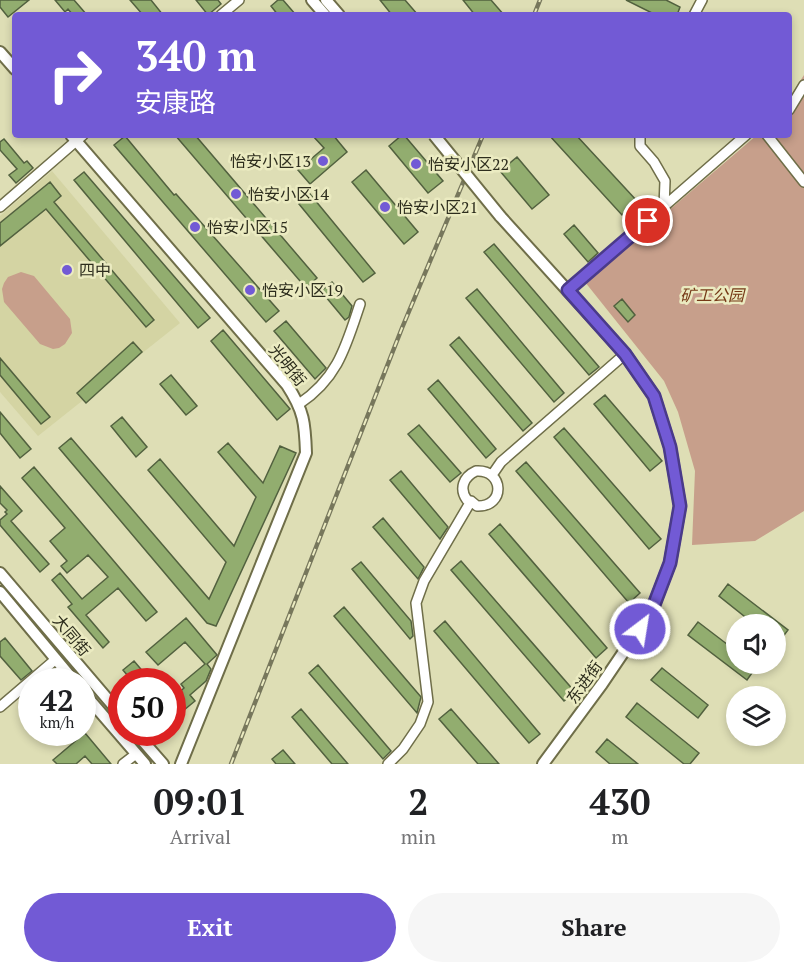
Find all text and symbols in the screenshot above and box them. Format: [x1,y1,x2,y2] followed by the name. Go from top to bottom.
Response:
[135,27,256,83] text: 340 m
[36,36,114,114] icon: right
[135,84,216,120] text: 安康路
[230,150,311,172] place label: 怡安小区13
[428,153,509,175] place label: 怡安小区22
[316,154,330,168] marker: 怡安小区13
[409,157,423,171] marker: 怡安小区22
[248,183,330,205] place label: 怡安小区14
[229,187,243,201] marker: 怡安小区14
[622,195,673,246] pin
[397,196,478,218] place label: 怡安小区21
[378,200,392,214] marker: 怡安小区21
[631,204,664,237] icon: arrive
[207,216,288,238] place label: 怡安小区15
[188,220,202,234] marker: 怡安小区15
[79,259,111,281] place label: 四中
[60,263,74,277] marker: 四中
[262,279,343,301] place label: 怡安小区19
[243,283,257,297] marker: 怡安小区19
[680,284,746,306] park label: 矿工公园
[264,339,312,391] street label: 光明街
[608,597,672,661] position arrow
[48,610,96,660] street label: 大同街
[726,614,786,746] map controls
[726,614,786,674] button: sound
[561,656,607,708] street label: 东进街
[108,668,186,746] speed limit sign: 50
[40,680,74,720] text: 42
[726,686,786,746] button: layers
[40,712,74,732] text: km/h
[154,778,247,825] text: 09:01
[408,778,429,825] text: 2
[589,778,650,825] text: 430
[170,823,231,850] text: Arrival
[401,823,436,850] text: min
[611,823,629,850] text: m
[24,893,396,962] button: Exit
[408,893,780,962] button: Share

